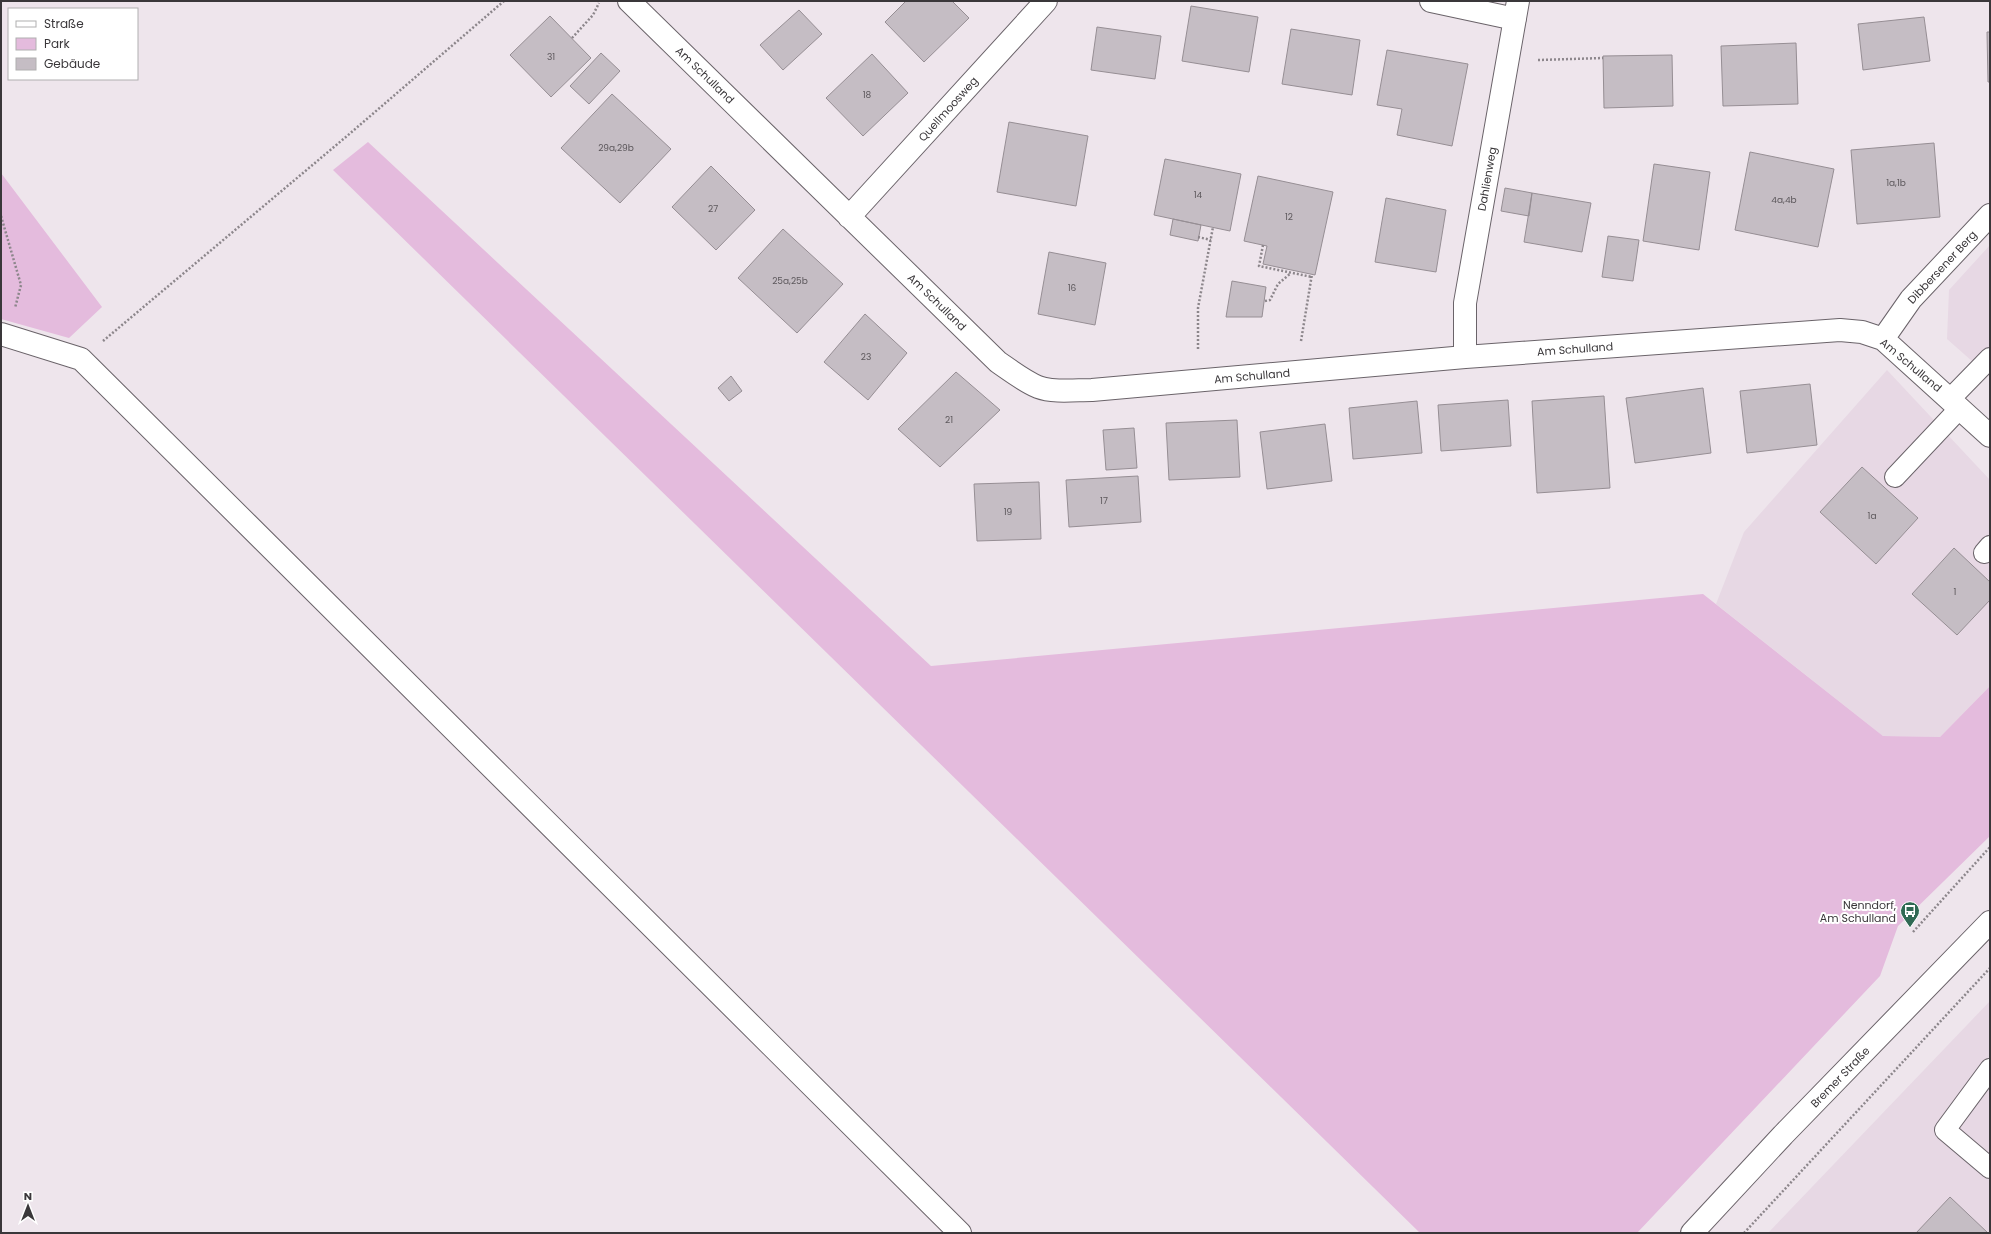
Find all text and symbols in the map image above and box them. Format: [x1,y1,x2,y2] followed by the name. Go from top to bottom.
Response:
[8,8,138,80] legend
[44,15,84,32] text: Straße
[44,35,71,52] text: Park
[672,43,738,107] street label: Am Schulland
[547,51,555,63] house number: 31
[44,55,100,72] text: Gebäude
[914,73,982,145] street label: Quellmoosweg
[863,89,872,101] house number: 18
[598,142,634,154] house number: 29a,29b
[1473,146,1501,212] street label: Dahlienweg
[1886,177,1906,189] house number: 1a,1b
[1194,189,1203,201] house number: 14
[1771,194,1797,206] house number: 4a,4b
[708,203,718,215] house number: 27
[1285,211,1293,223] house number: 12
[1904,227,1980,307] street label: Dibbersener Berg
[904,270,970,334] street label: Am Schulland
[772,275,808,287] house number: 25a,25b
[1068,282,1077,294] house number: 16
[1877,334,1945,396] street label: Am Schulland
[1536,338,1614,360] street label: Am Schulland
[861,351,871,363] house number: 23
[1213,365,1291,387] street label: Am Schulland
[945,414,953,426] house number: 21
[1100,495,1108,507] house number: 17
[1004,506,1013,518] house number: 19
[1868,510,1876,522] house number: 1a
[1954,586,1957,598] house number: 1
[1820,897,1896,926] place label: Nenndorf, Am Schulland
[1899,900,1921,928] bus stop icon: Nenndorf, Am Schulland
[1807,1043,1873,1111] street label: Bremer Straße
[8,1186,48,1226] north arrow
[24,1188,32,1204] text: N

